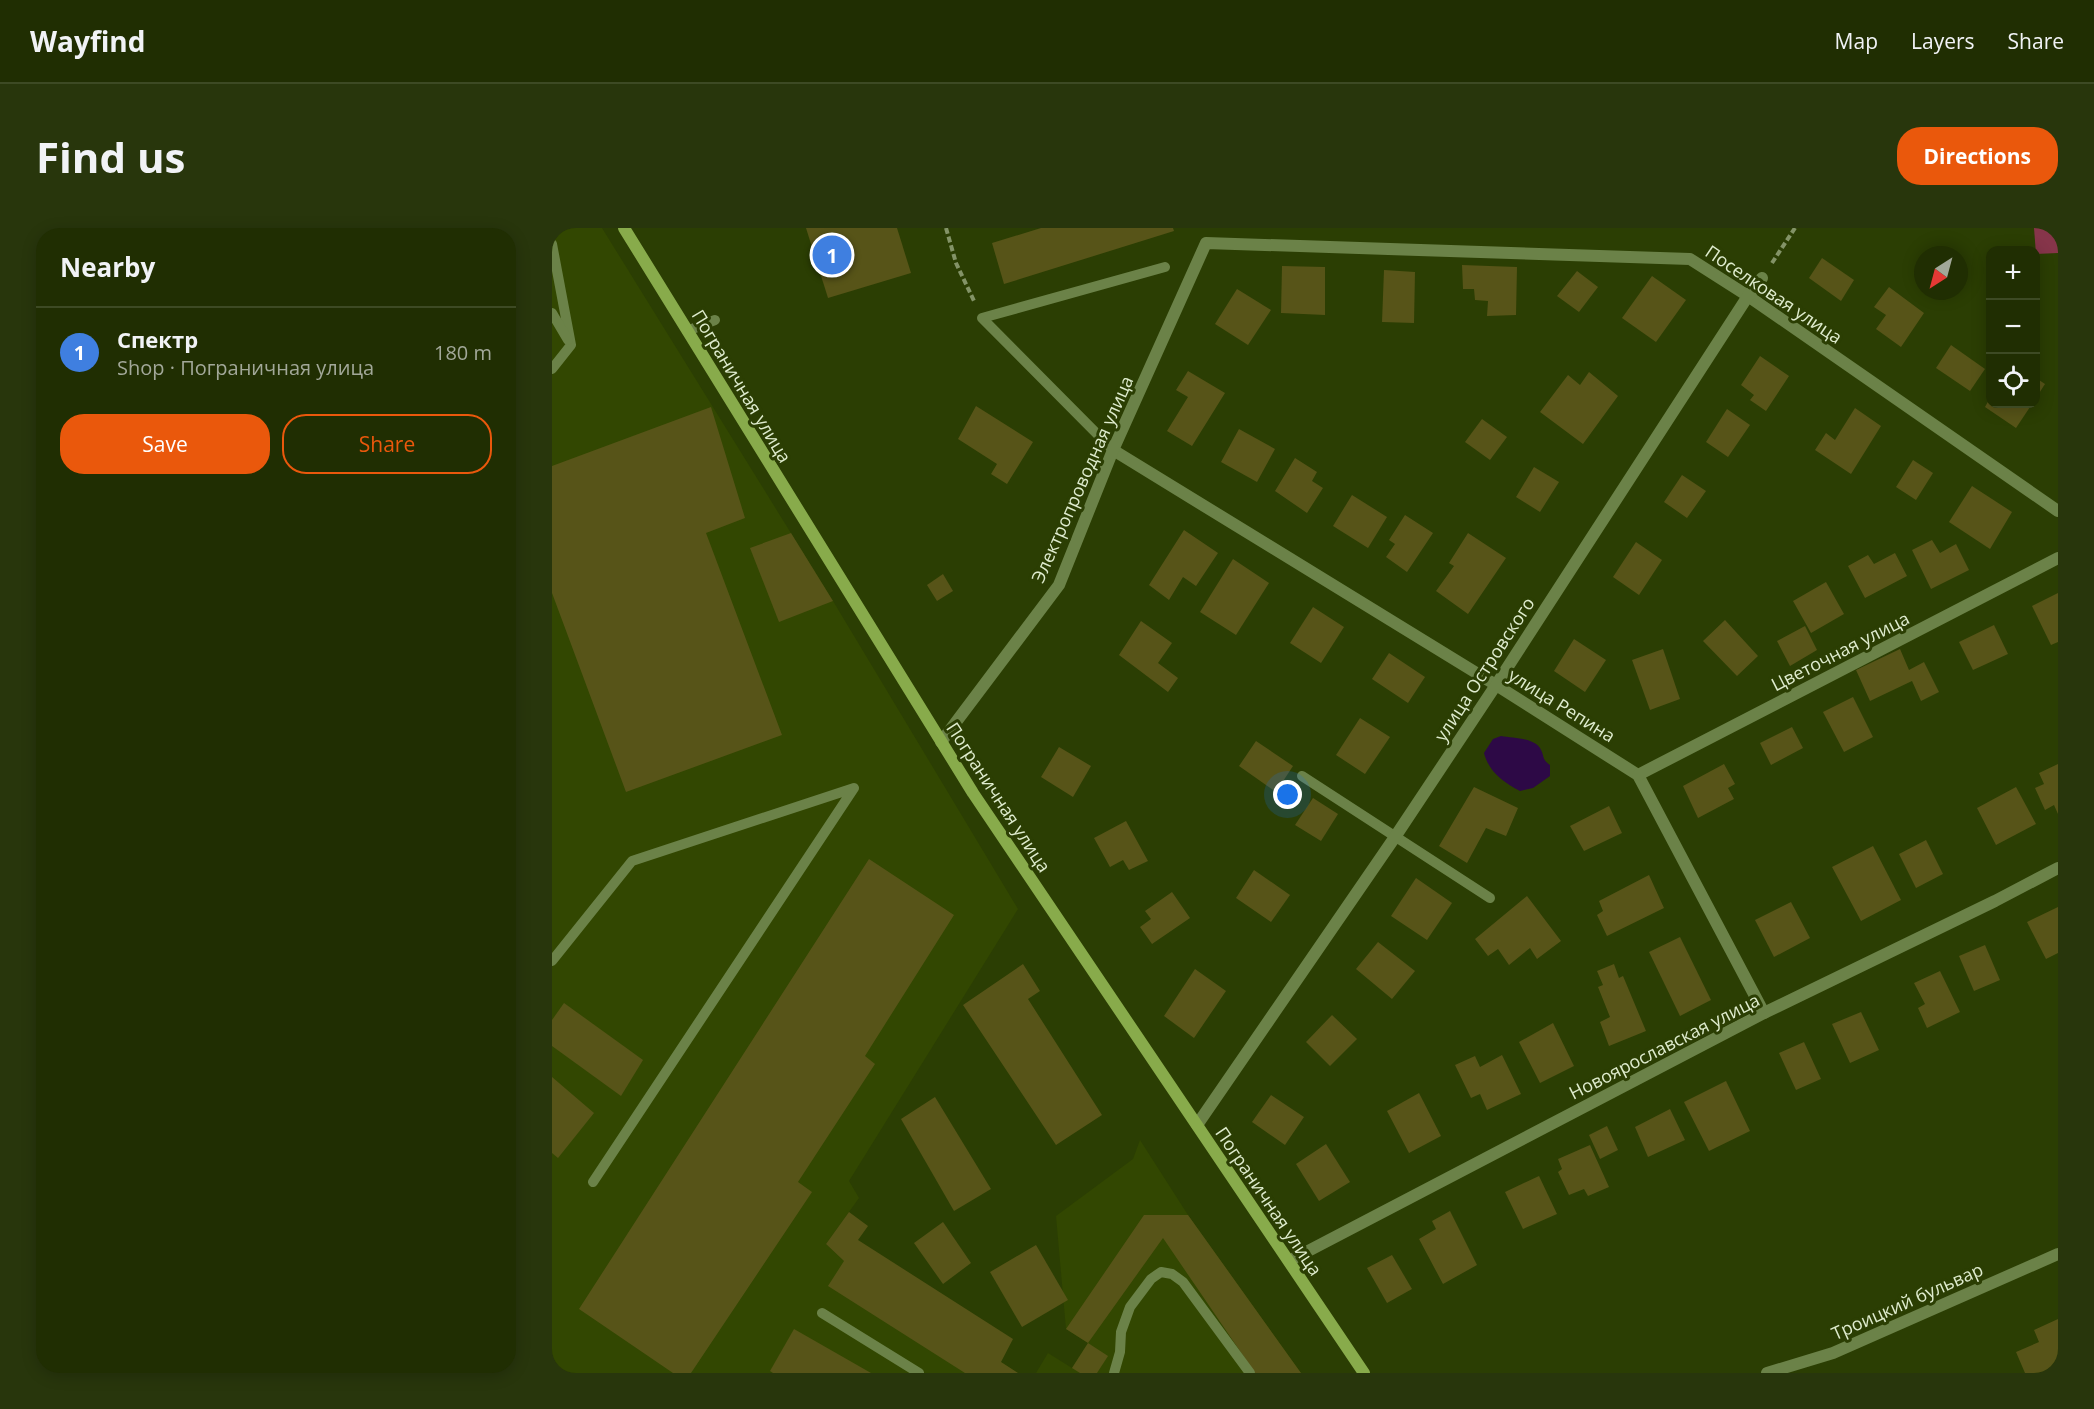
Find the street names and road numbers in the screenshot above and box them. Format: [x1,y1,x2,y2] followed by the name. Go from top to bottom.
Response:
[1701,239,1847,349] street label: Поселковая улица
[687,305,797,467] street label: Пограничная улица
[1025,372,1139,586] street label: Электропроводная улица
[1428,592,1540,746] street label: улица Островского
[1767,606,1913,696] street label: Цветочная улица
[1504,663,1620,747] street label: улица Репина
[941,717,1057,877] street label: Пограничная улица
[1565,987,1763,1105] street label: Новоярославская улица
[1210,1122,1328,1280] street label: Пограничная улица
[1828,1257,1986,1345] street label: Троицкий бульвар

